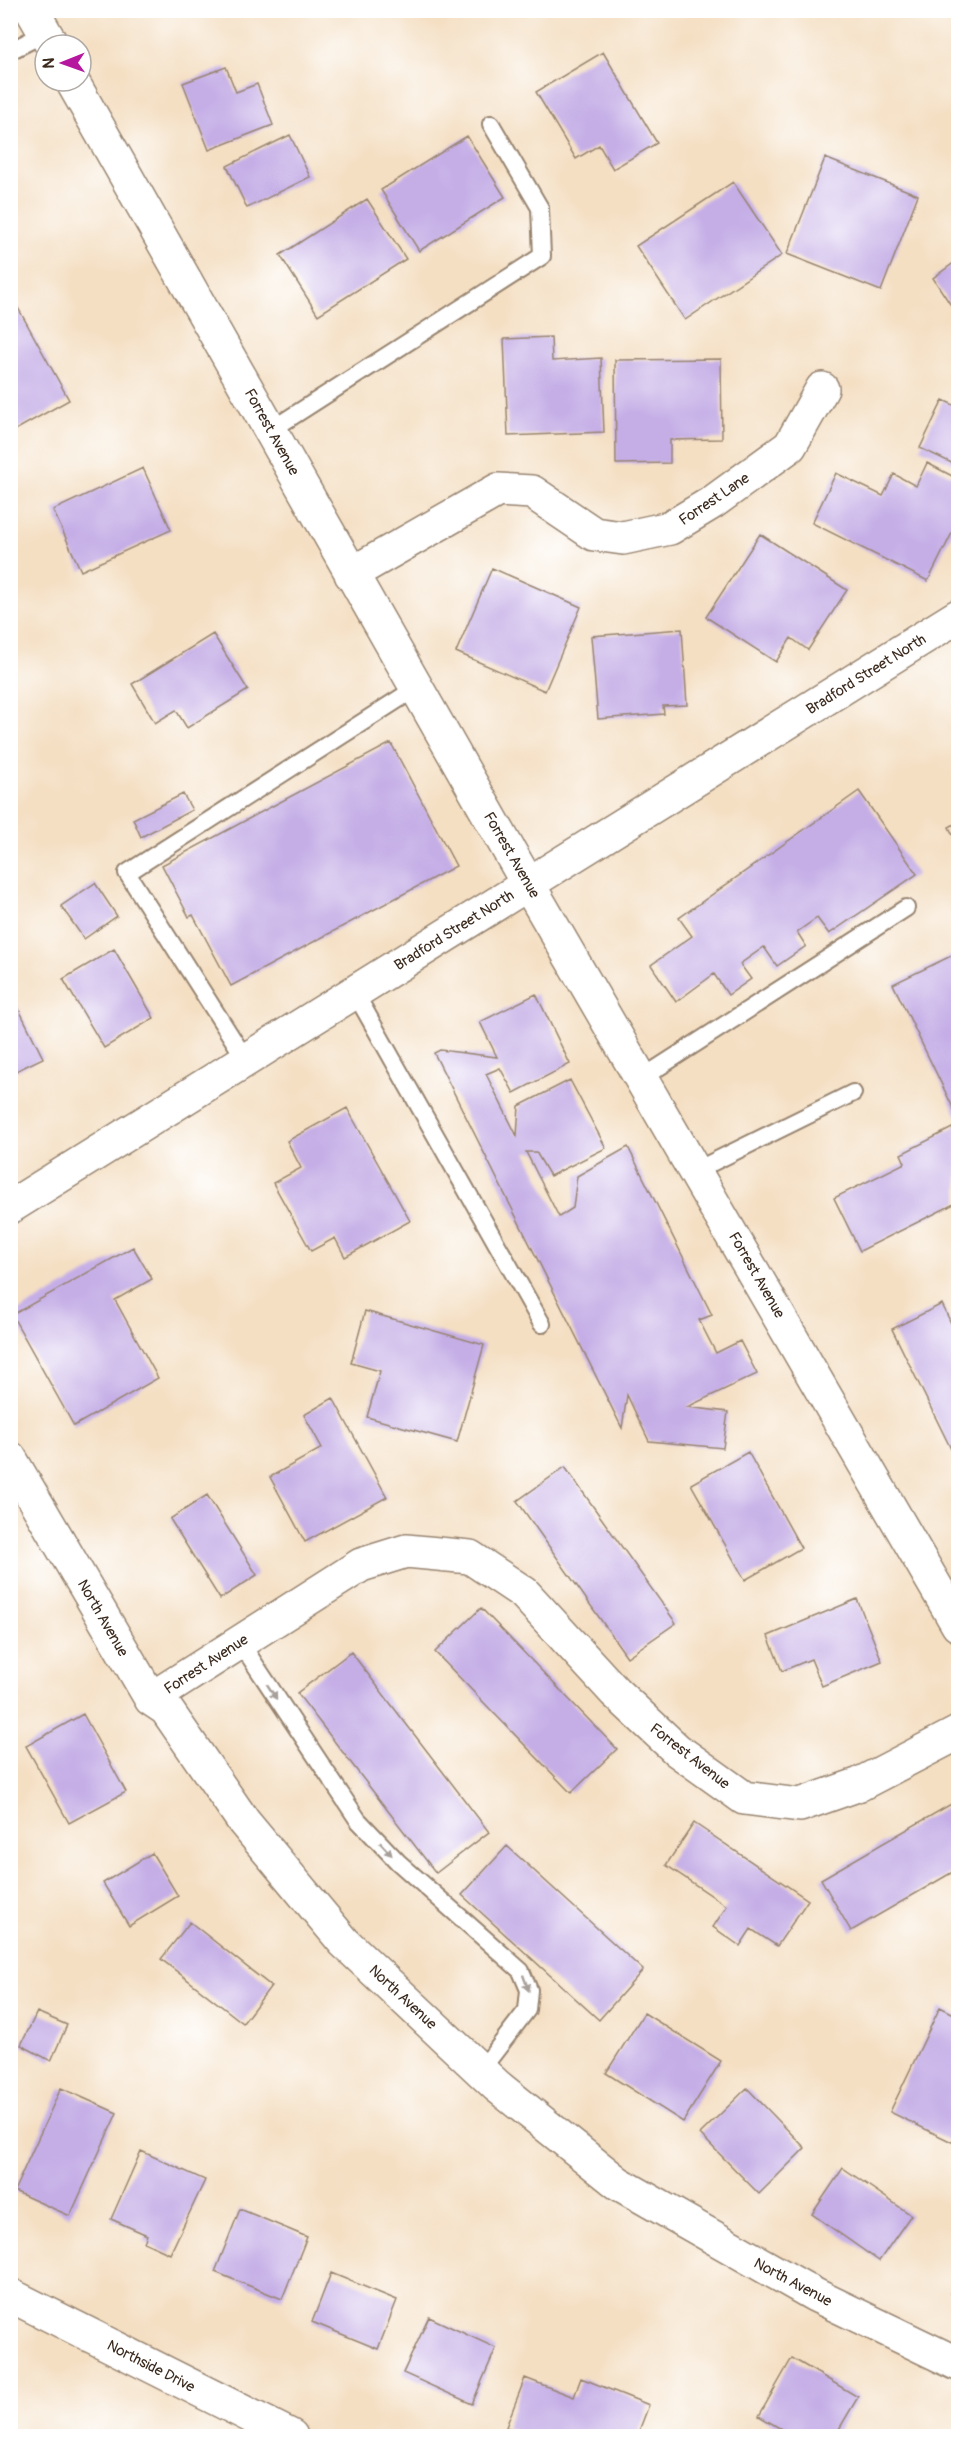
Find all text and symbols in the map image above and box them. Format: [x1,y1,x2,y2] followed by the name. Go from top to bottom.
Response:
[33,33,93,93] north arrow
[39,57,59,69] text: N
[240,386,303,479] street label: Forrest Avenue
[675,469,754,530] street label: Forrest Lane
[803,630,930,719] street label: Bradford Street North
[479,809,544,902] street label: Forrest Avenue
[391,886,518,975] street label: Bradford Street North
[724,1229,789,1322] street label: Forrest Avenue
[73,1576,133,1661] street label: North Avenue
[161,1630,252,1699] street label: Forrest Avenue
[266,1683,277,1700] one-way arrow
[646,1719,734,1794] street label: Forrest Avenue
[379,1841,392,1856] one-way arrow
[365,1961,441,2034] street label: North Avenue
[521,1974,531,1992] one-way arrow
[750,2254,836,2311] street label: North Avenue
[104,2336,198,2397] street label: Northside Drive

